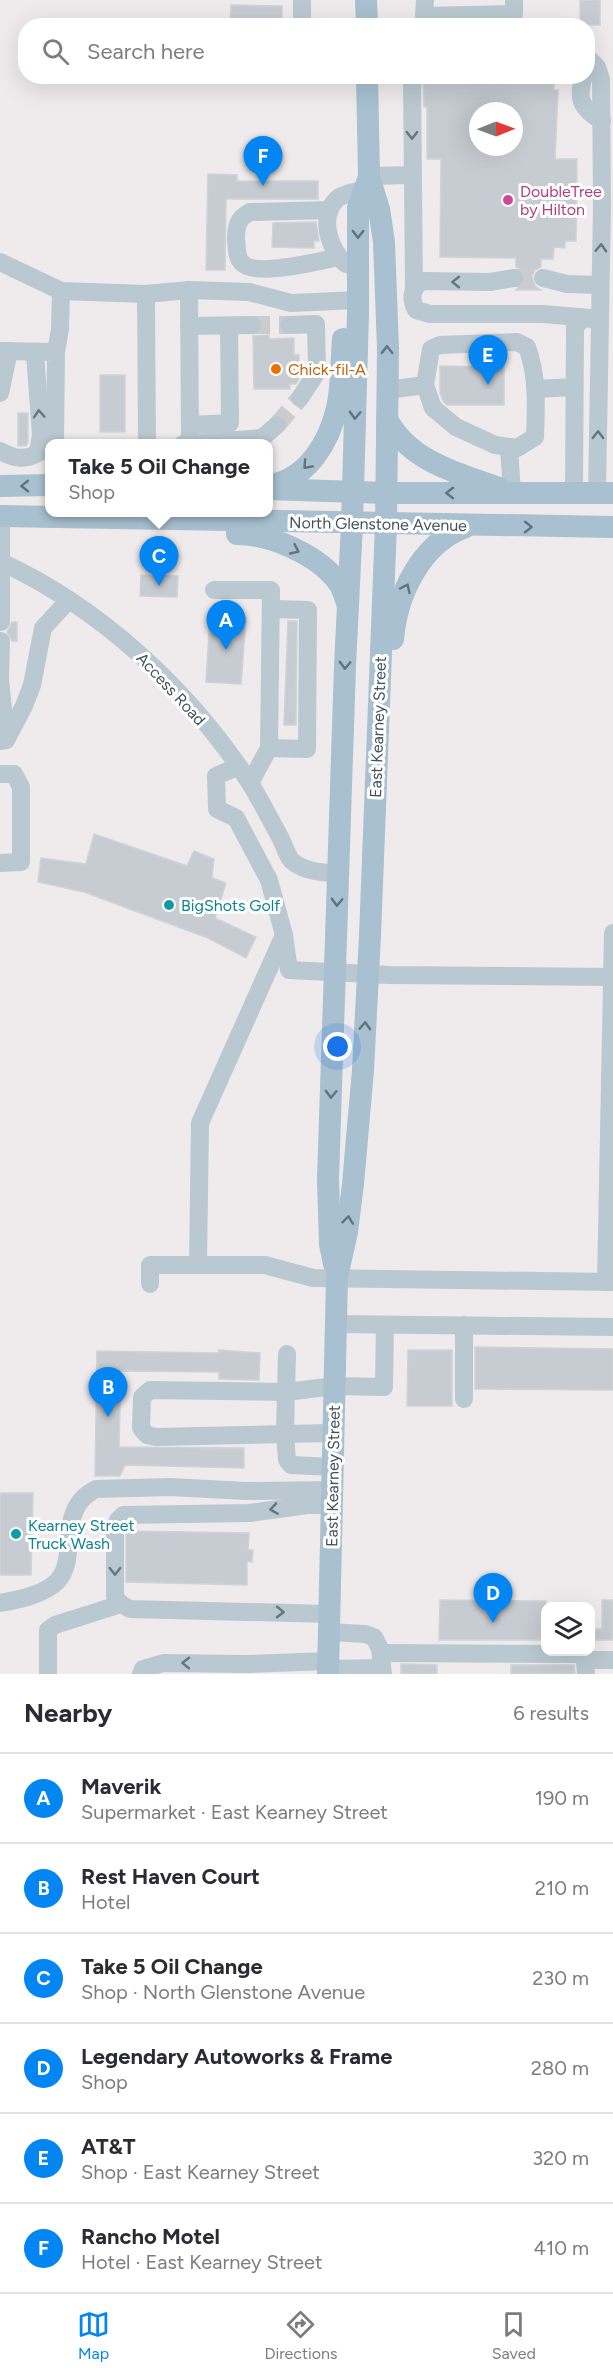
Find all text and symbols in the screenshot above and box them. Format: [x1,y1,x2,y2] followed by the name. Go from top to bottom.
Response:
[18,18,595,84] search box
[39,35,72,68] icon: search
[87,38,205,65] text: Search here
[469,102,523,156] north arrow
[406,130,418,139] one-way arrow
[244,136,282,186] pin: F
[520,182,602,219] place label: DoubleTree by Hilton
[501,193,515,207] marker: DoubleTree by Hilton
[352,229,364,238] one-way arrow
[595,243,607,252] one-way arrow
[451,276,460,288] one-way arrow
[468,336,508,385] pin: E
[381,346,394,355] one-way arrow
[288,360,366,379] place label: Chick-fil-A
[269,362,283,376] marker: Chick-fil-A
[33,410,46,419] one-way arrow
[349,410,361,419] one-way arrow
[592,430,604,439] one-way arrow
[45,439,273,517] popup
[68,453,250,480] text: Take 5 Oil Change
[303,458,314,469] one-way arrow
[20,479,29,492] one-way arrow
[68,480,115,504] text: Shop
[445,487,454,499] one-way arrow
[289,513,467,535] street label: North Glenstone Avenue
[524,521,533,533] one-way arrow
[140,536,178,586] pin: C
[288,542,299,554] one-way arrow
[399,583,411,594] one-way arrow
[206,600,246,650] pin: A
[133,649,209,729] street label: Access Road
[366,656,390,798] street label: East Kearney Street
[339,661,352,670] one-way arrow
[181,896,280,915] place label: BigShots Golf
[162,898,176,912] marker: BigShots Golf
[331,898,344,907] one-way arrow
[359,1021,372,1030] one-way arrow
[323,1032,352,1061] your location
[325,1090,338,1099] one-way arrow
[341,1215,354,1225] one-way arrow
[88,1368,128,1417] pin: B
[322,1405,344,1547] street label: East Kearney Street
[269,1502,279,1515] one-way arrow
[28,1516,135,1553] place label: Kearney Street Truck Wash
[9,1527,23,1541] marker: Kearney Street Truck Wash
[109,1566,121,1575] one-way arrow
[474,1574,512,1623] pin: D
[541,1602,595,1656] map controls
[541,1602,595,1656] button: layers
[275,1606,284,1619] one-way arrow
[182,1657,191,1669] one-way arrow
[24,1697,112,1729] text: Nearby
[513,1701,589,1725] text: 6 results
[81,1773,161,1800] text: Maverik
[36,1786,51,1810] text: A
[535,1786,589,1810] text: 190 m
[81,1800,388,1824] text: Supermarket · East Kearney Street
[81,1863,260,1890] text: Rest Haven Court
[37,1876,50,1900] text: B
[535,1876,589,1900] text: 210 m
[81,1890,130,1914] text: Hotel
[81,1953,263,1980] text: Take 5 Oil Change
[36,1966,51,1990] text: C
[532,1966,589,1990] text: 230 m
[81,1980,365,2004] text: Shop · North Glenstone Avenue
[81,2043,392,2070] text: Legendary Autoworks & Frame
[37,2056,51,2080] text: D
[531,2056,589,2080] text: 280 m
[81,2070,128,2094] text: Shop
[81,2133,136,2160] text: AT&T
[38,2146,49,2170] text: E
[532,2146,589,2170] text: 320 m
[81,2160,320,2184] text: Shop · East Kearney Street
[81,2223,220,2250] text: Rancho Motel
[38,2236,49,2260] text: F
[534,2236,589,2260] text: 410 m
[81,2250,322,2274] text: Hotel · East Kearney Street
[77,2308,110,2363] tab: Map
[264,2308,337,2363] tab: Directions
[492,2308,536,2363] tab: Saved

